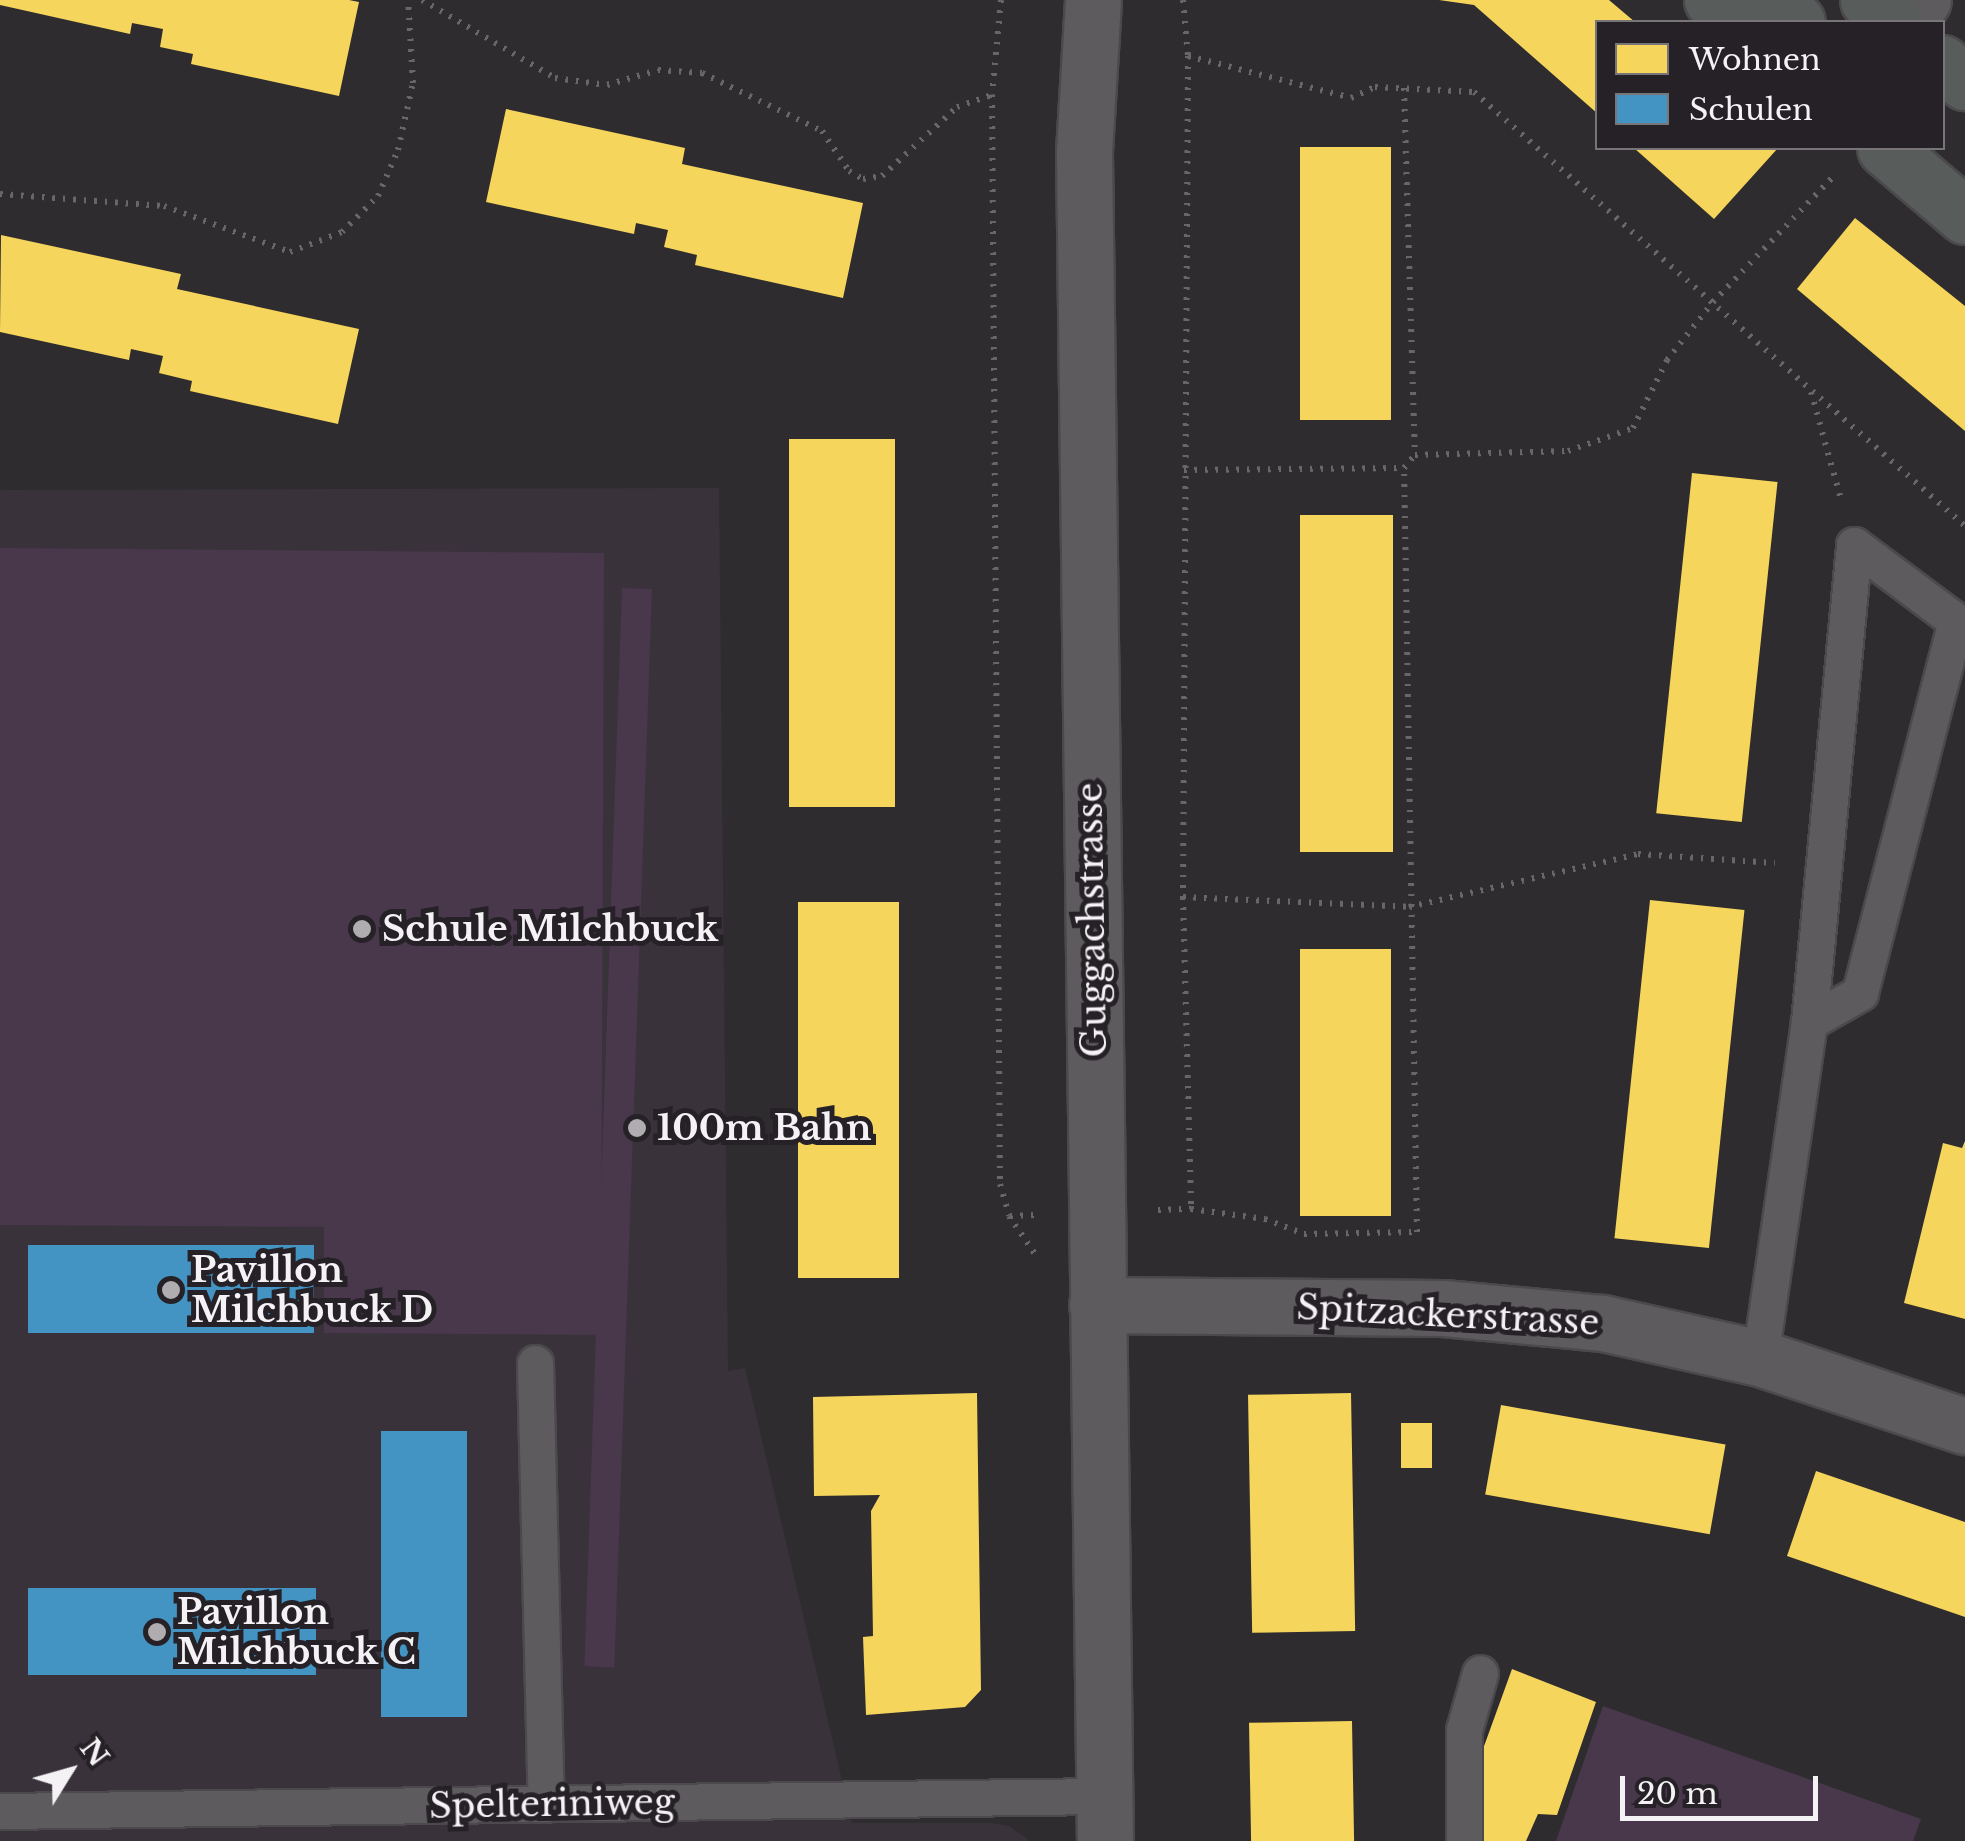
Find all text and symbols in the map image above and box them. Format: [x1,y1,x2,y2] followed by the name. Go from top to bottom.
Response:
[1595,20,1945,150] legend
[1689,41,1821,78] text: Wohnen
[1689,91,1813,128] text: Schulen
[1069,782,1115,1058] street label: Guggachstrasse
[382,908,718,950] place label: Schule Milchbuck
[351,918,373,940] marker: Schule Milchbuck
[657,1107,872,1149] place label: 100m Bahn
[626,1117,648,1139] marker: 100m Bahn
[191,1249,434,1331] place label: Pavillon Milchbuck D
[160,1279,182,1301] marker: Pavillon Milchbuck D
[1296,1286,1600,1344] street label: Spitzackerstrasse
[177,1591,416,1673] place label: Pavillon Milchbuck C
[146,1621,168,1643] marker: Pavillon Milchbuck C
[20,1721,120,1821] north arrow
[72,1732,116,1774] text: N
[1625,1756,1822,1818] scale bar
[1637,1775,1718,1812] text: 20 m
[429,1781,675,1827] street label: Spelteriniweg

